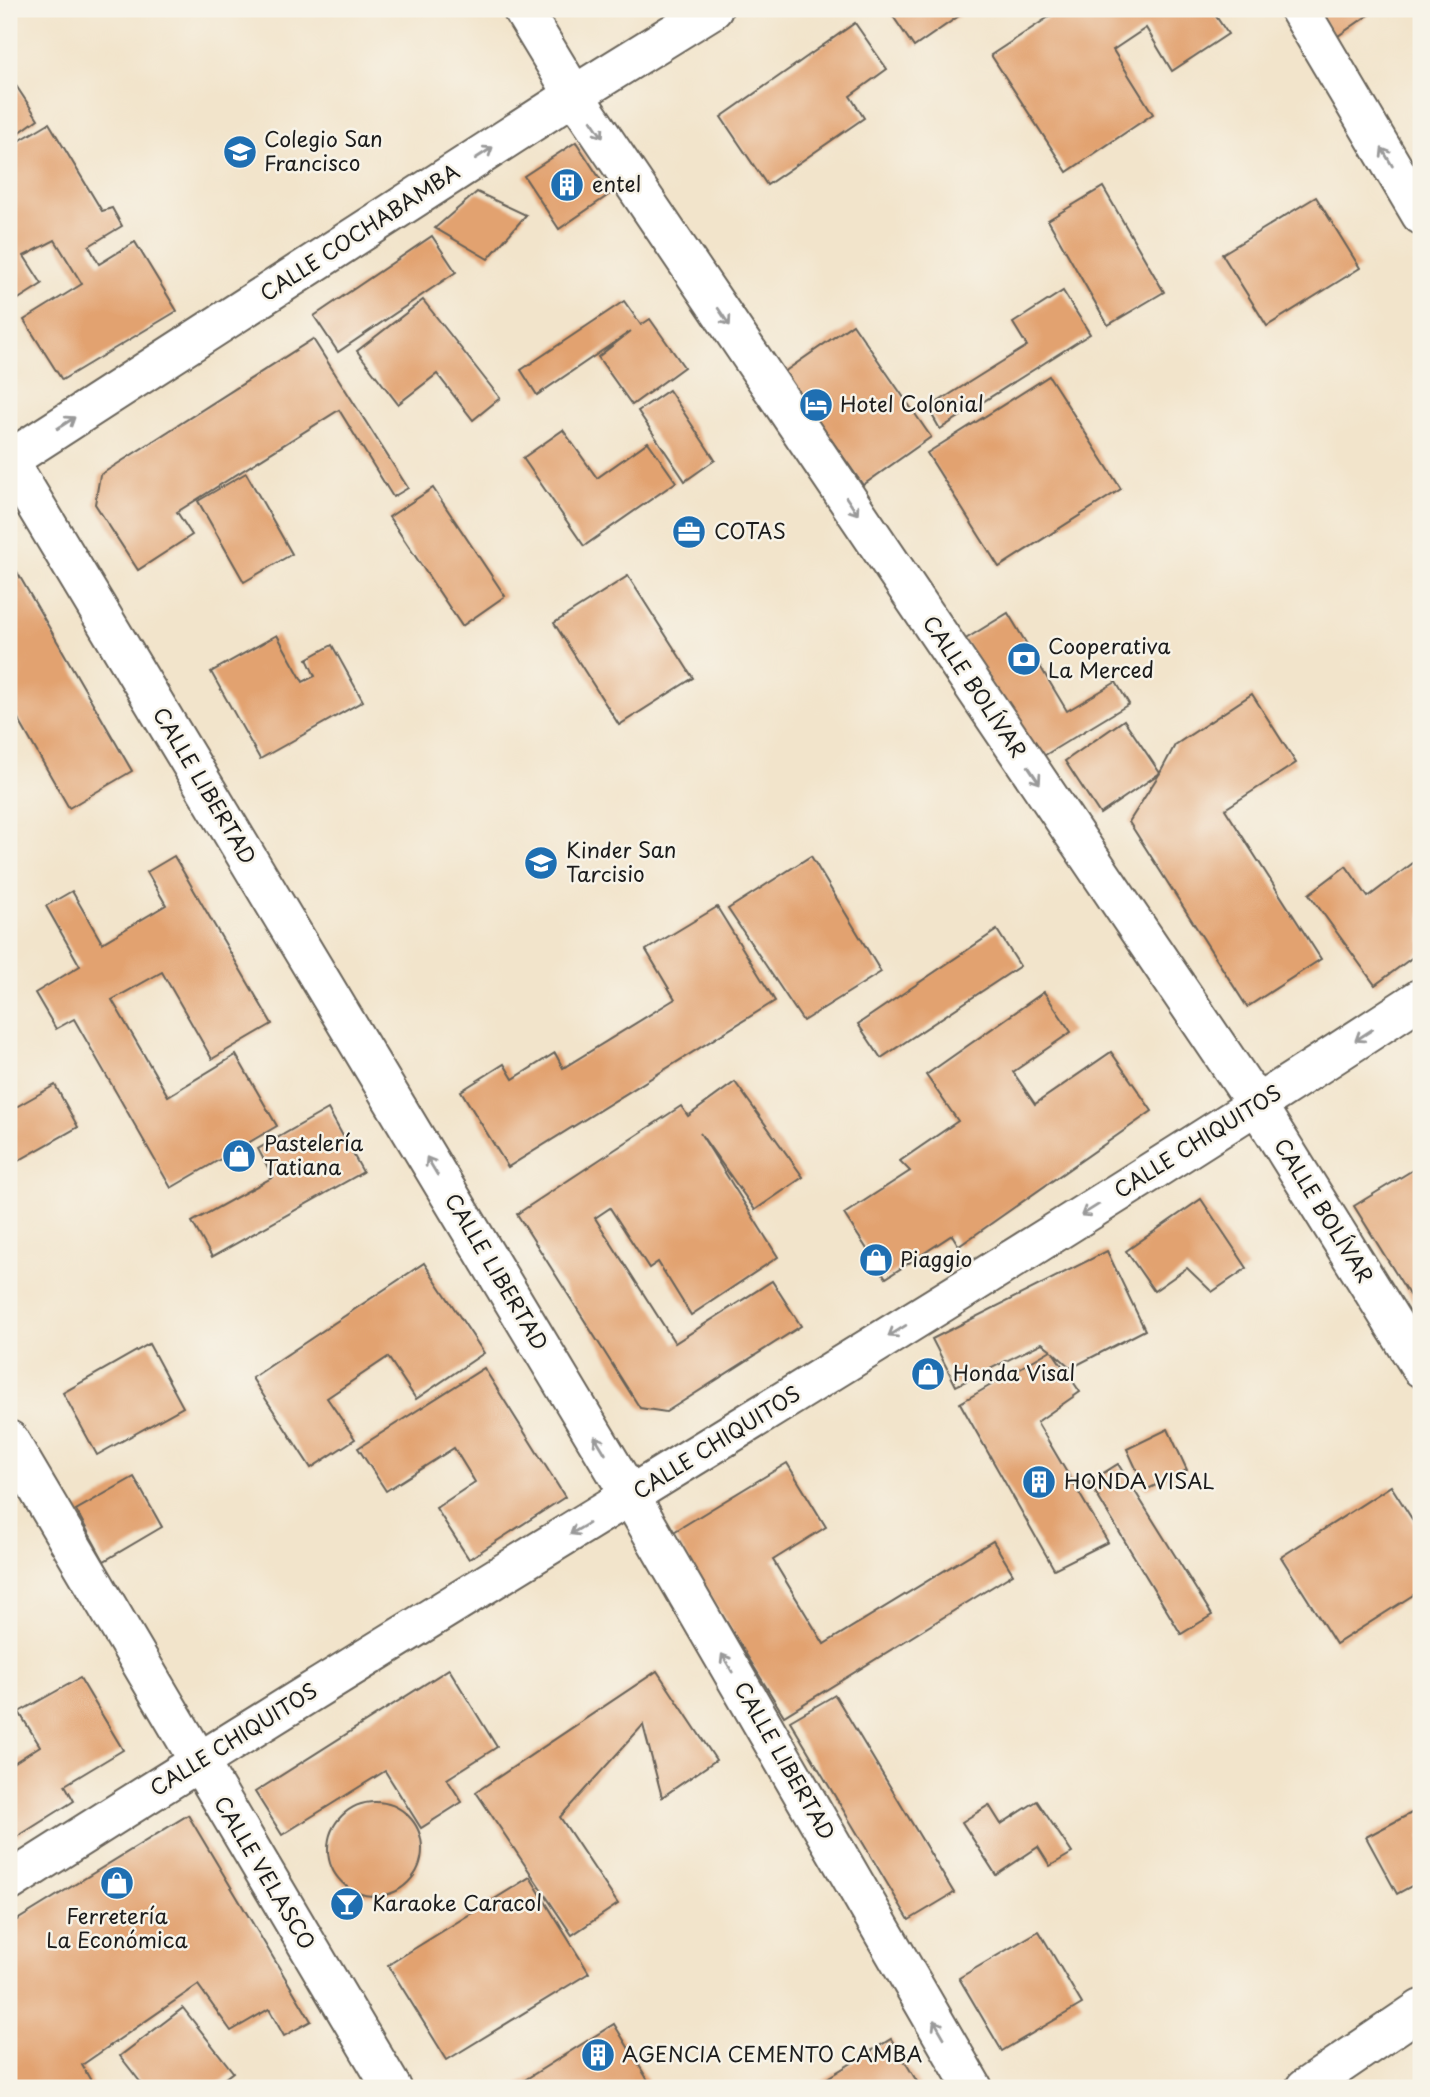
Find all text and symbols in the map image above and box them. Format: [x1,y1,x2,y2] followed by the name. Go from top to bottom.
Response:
[589,119,604,138] one-way arrow
[264,122,383,178] place label: Colegio San Francisco
[221,133,259,171] school or university icon: Colegio San Francisco
[473,146,493,160] one-way arrow
[1379,147,1393,167] one-way arrow
[253,155,465,308] street label: CALLE COCHABAMBA
[548,166,586,204] building icon: entel
[592,167,641,199] place label: entel
[717,307,731,327] one-way arrow
[797,386,835,424] hotel icon: Hotel Colonial
[840,387,984,419] place label: Hotel Colonial
[56,415,75,430] one-way arrow
[844,496,859,515] one-way arrow
[670,513,708,551] office icon: COTAS
[714,514,786,546] place label: COTAS
[916,608,1035,764] street label: CALLE BOLÍVAR
[1048,629,1171,685] place label: Cooperativa La Merced
[1005,640,1043,678] bank icon: Cooperativa La Merced
[146,700,265,870] street label: CALLE LIBERTAD
[1027,765,1041,785] one-way arrow
[566,833,676,889] place label: Kinder San Tarcisio
[522,844,560,882] school or university icon: Kinder San Tarcisio
[1355,1028,1374,1042] one-way arrow
[1107,1076,1287,1205] street label: CALLE CHIQUITOS
[264,1126,364,1182] place label: Pastelería Tatiana
[1267,1131,1382,1289] street label: CALLE BOLÍVAR
[220,1137,258,1175] shop icon: Pastelería Tatiana
[425,1157,439,1177] one-way arrow
[438,1186,557,1356] street label: CALLE LIBERTAD
[1080,1204,1100,1218] one-way arrow
[857,1241,895,1279] shop icon: Piaggio
[900,1242,972,1274] place label: Piaggio
[887,1324,907,1338] one-way arrow
[909,1355,947,1393] shop icon: Honda Visal
[953,1356,1075,1388] place label: Honda Visal
[626,1377,806,1506] street label: CALLE CHIQUITOS
[593,1436,607,1456] one-way arrow
[1020,1463,1058,1501] building icon: HONDA VISAL
[1064,1464,1215,1496] place label: HONDA VISAL
[569,1522,589,1536] one-way arrow
[720,1653,734,1673] one-way arrow
[143,1674,323,1803] street label: CALLE CHIQUITOS
[727,1675,844,1845] street label: CALLE LIBERTAD
[207,1789,324,1955] street label: CALLE VELASCO
[98,1864,136,1902] shop icon: Ferretería La Económica
[328,1885,366,1923] bar icon: Karaoke Caracol
[372,1886,542,1918] place label: Karaoke Caracol
[46,1899,189,1955] place label: Ferretería La Económica
[932,2020,946,2040] one-way arrow
[579,2036,617,2074] building icon: AGENCIA CEMENTO CAMBA
[622,2037,922,2069] place label: AGENCIA CEMENTO CAMBA

